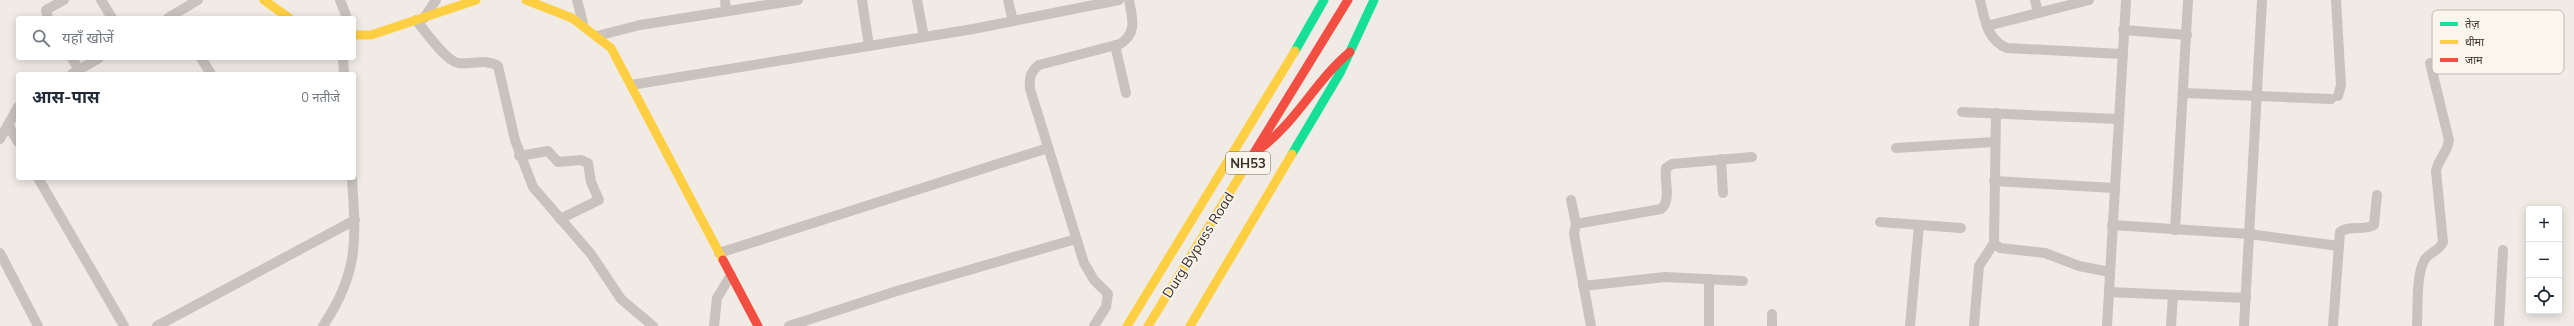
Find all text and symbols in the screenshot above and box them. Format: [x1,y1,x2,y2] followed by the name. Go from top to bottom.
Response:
[2432,10,2564,74] legend
[16,16,356,60] search box
[2465,17,2480,31] text: तेज़
[30,27,52,49] icon: search
[62,28,114,47] text: यहाँ खोजें
[2465,35,2484,49] text: धीमा
[2465,53,2483,67] text: जाम
[32,86,99,107] text: आस-पास
[301,89,340,105] text: 0 नतीजे
[1226,152,1270,174] road number: NH53
[1158,189,1238,301] street label: Durg Bypass Road
[2526,206,2562,314] map controls
[2526,206,2562,242] button: +
[2526,242,2562,278] button: −
[2526,278,2562,314] button: locate

